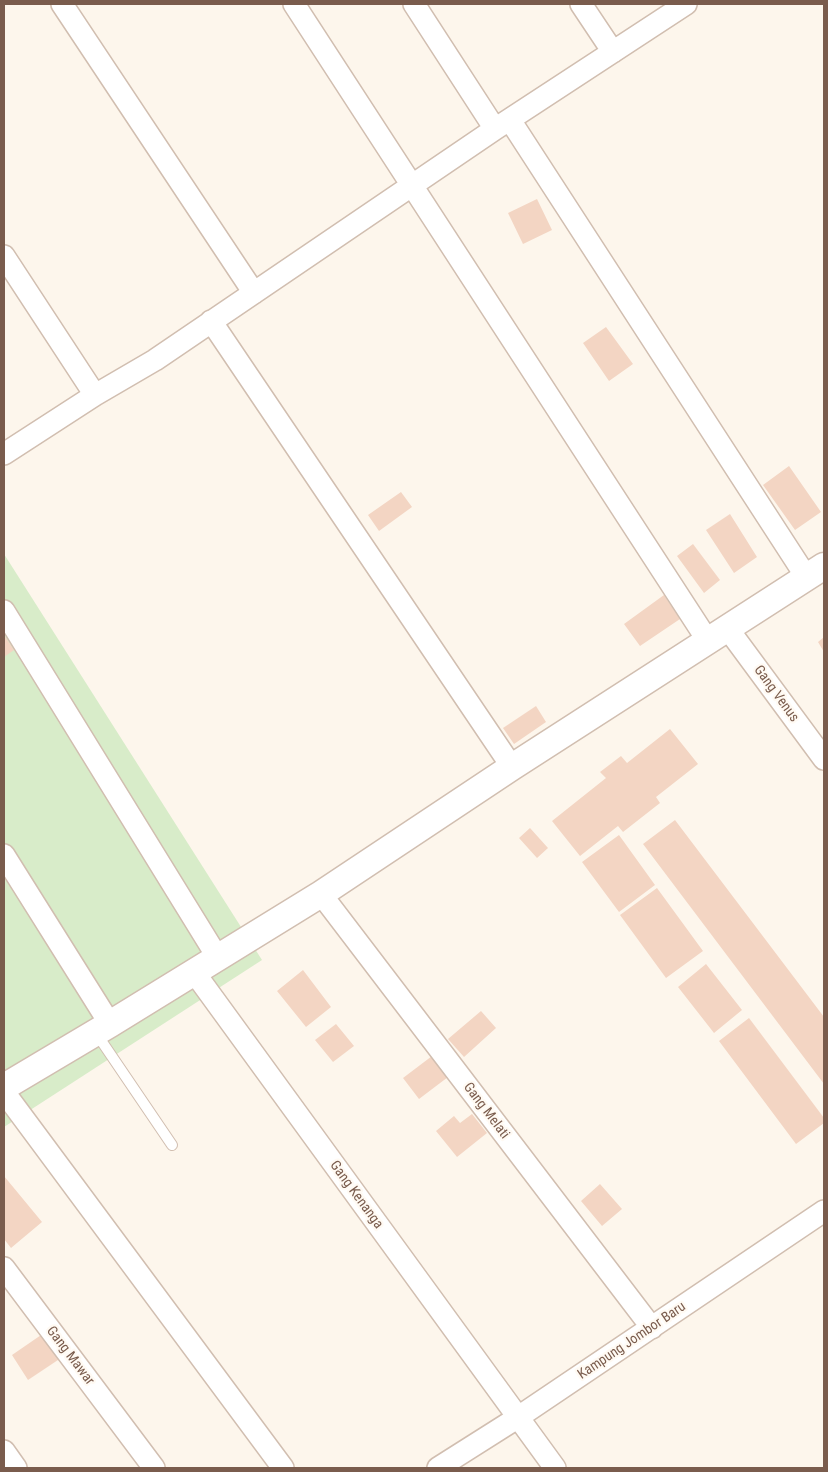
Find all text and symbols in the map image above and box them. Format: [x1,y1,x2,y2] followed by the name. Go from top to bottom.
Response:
[750,662,802,726] street label: Gang Venus
[459,1079,513,1143] street label: Gang Melati
[326,1158,386,1232] street label: Gang Kenanga
[575,1299,689,1383] street label: Kampung Jombor Baru
[42,1323,98,1389] street label: Gang Mawar

